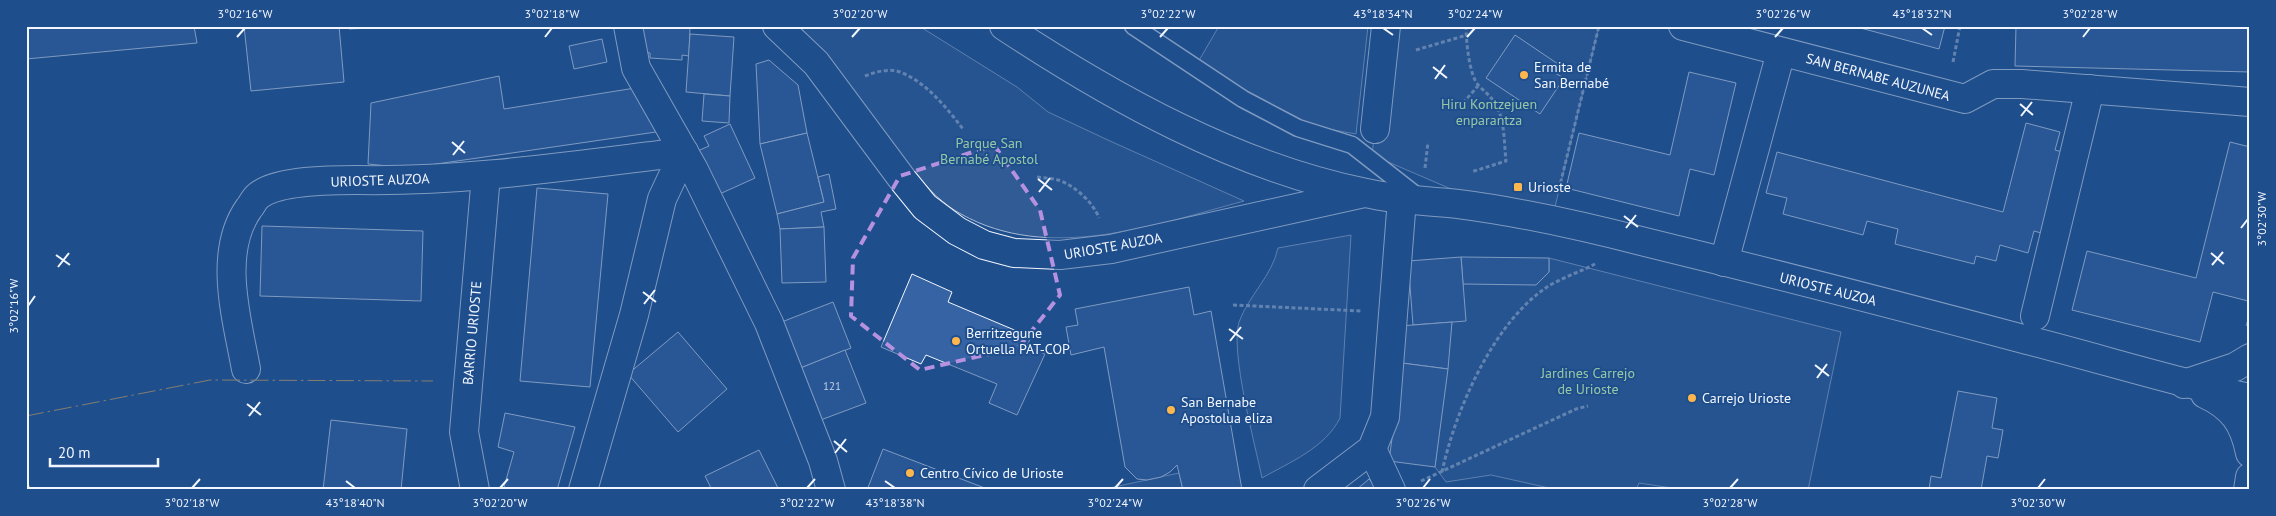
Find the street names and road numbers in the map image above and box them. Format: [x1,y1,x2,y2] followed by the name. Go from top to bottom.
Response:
[1804,49,1953,105] street label: SAN BERNABE AUZUNEA
[330,169,431,191] street label: URIOSTE AUZOA
[1063,228,1164,263] street label: URIOSTE AUZOA
[1778,268,1879,310] street label: URIOSTE AUZOA
[458,280,486,386] street label: BARRIO URIOSTE

